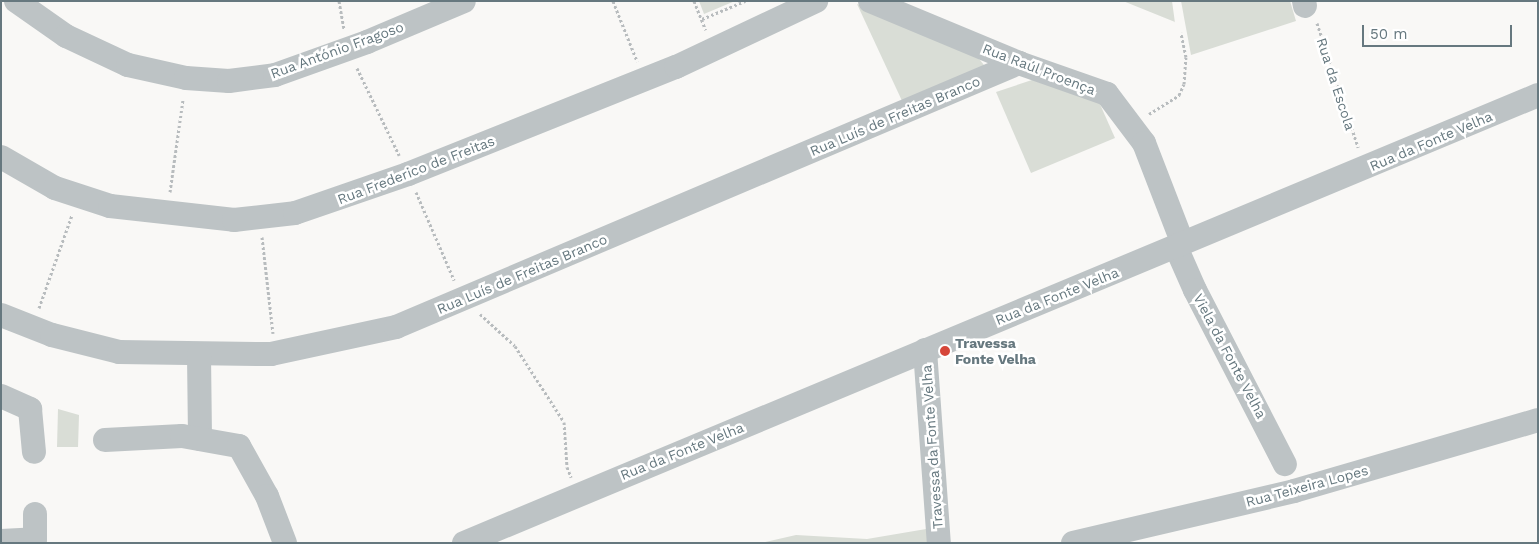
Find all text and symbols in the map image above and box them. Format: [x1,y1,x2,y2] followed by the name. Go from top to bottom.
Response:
[1364,15,1514,47] scale bar
[268,18,406,82] street label: Rua António Fragoso
[1370,25,1407,43] text: 50 m
[1313,35,1359,133] street label: Rua da Escola
[980,40,1098,98] street label: Rua Raúl Proença
[807,72,983,160] street label: Rua Luís de Freitas Branco
[1367,107,1495,175] street label: Rua da Fonte Velha
[335,132,497,208] street label: Rua Frederico de Freitas
[434,230,610,318] street label: Rua Luís de Freitas Branco
[992,263,1122,329] street label: Rua da Fonte Velha
[1190,290,1270,422] street label: Viela da Fonte Velha
[955,335,1036,368] place label: Travessa Fonte Velha
[939,345,951,357] marker: Travessa Fonte Velha
[918,364,946,530] street label: Travessa da Fonte Velha
[617,418,747,484] street label: Rua da Fonte Velha
[1243,461,1371,511] street label: Rua Teixeira Lopes

